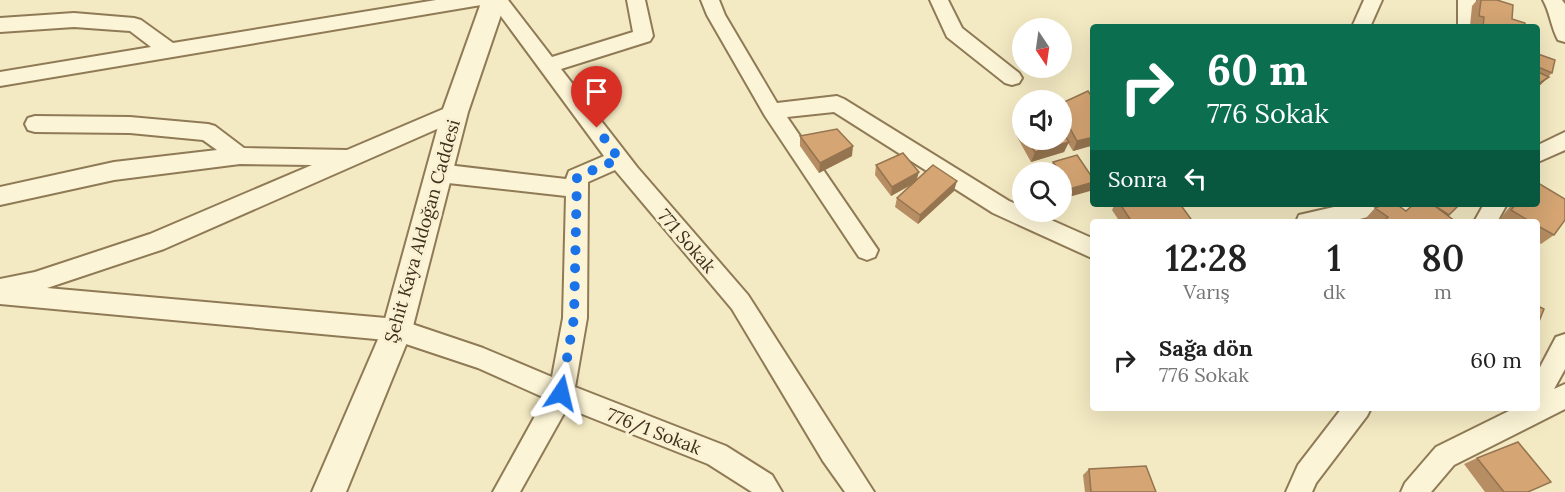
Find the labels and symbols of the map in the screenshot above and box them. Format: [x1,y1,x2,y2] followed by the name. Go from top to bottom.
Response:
[1012,18,1072,78] north arrow
[571,66,622,128] pin
[379,117,465,345] street label: Şehit Kaya Aldoğan Caddesi
[653,204,721,278] street label: 771 Sokak
[529,361,593,425] position arrow
[604,402,705,460] street label: 776/1 Sokak

